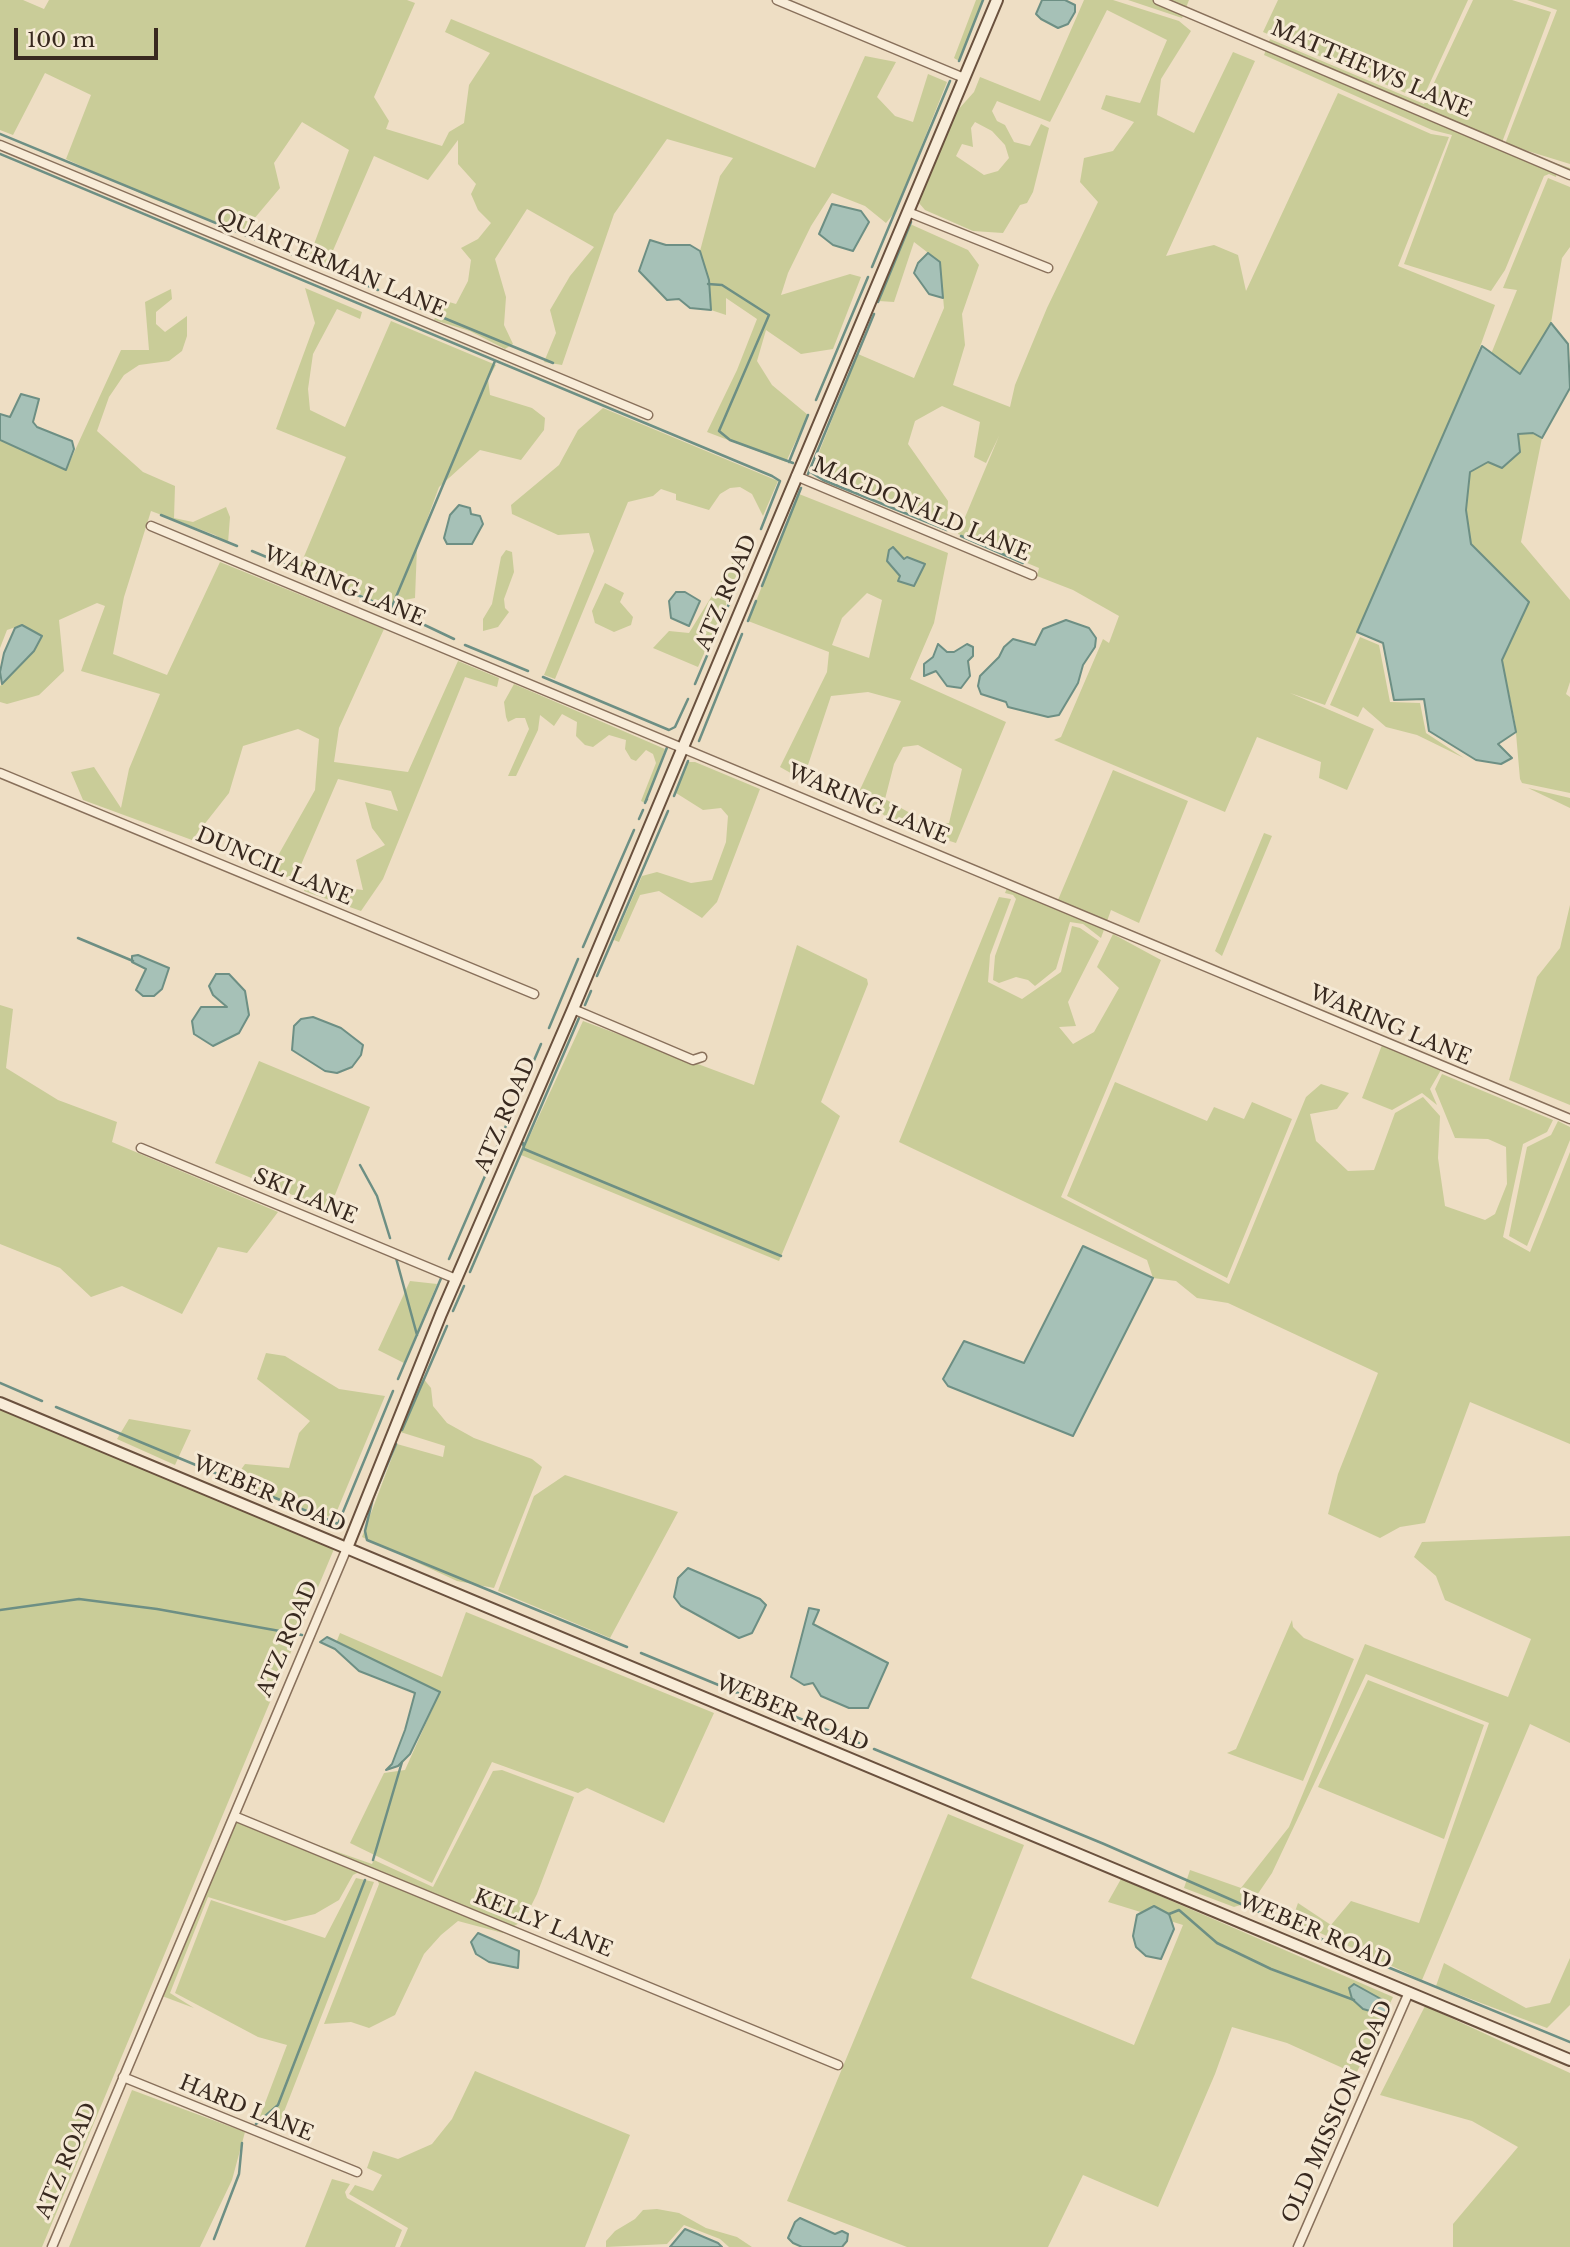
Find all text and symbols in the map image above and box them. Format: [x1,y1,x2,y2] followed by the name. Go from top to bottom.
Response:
[18,14,161,58] scale bar
[1267,16,1475,124] street label: MATTHEWS LANE
[27,27,95,53] text: 100 m
[212,204,450,324] street label: QUARTERMAN LANE
[808,453,1034,567] street label: MACDONALD LANE
[691,531,763,655] street label: ATZ ROAD
[259,542,429,632] street label: WARING LANE
[783,760,953,850] street label: WARING LANE
[192,823,356,911] street label: DUNCIL LANE
[1305,981,1475,1071] street label: WARING LANE
[470,1053,542,1177] street label: ATZ ROAD
[249,1164,361,1230] street label: SKI LANE
[189,1451,349,1539] street label: WEBER ROAD
[252,1577,324,1701] street label: ATZ ROAD
[712,1670,872,1758] street label: WEBER ROAD
[470,1885,616,1963] street label: KELLY LANE
[1235,1888,1395,1976] street label: WEBER ROAD
[1277,1997,1399,2227] street label: OLD MISSION ROAD
[175,2071,317,2147] street label: HARD LANE
[31,2099,103,2223] street label: ATZ ROAD

